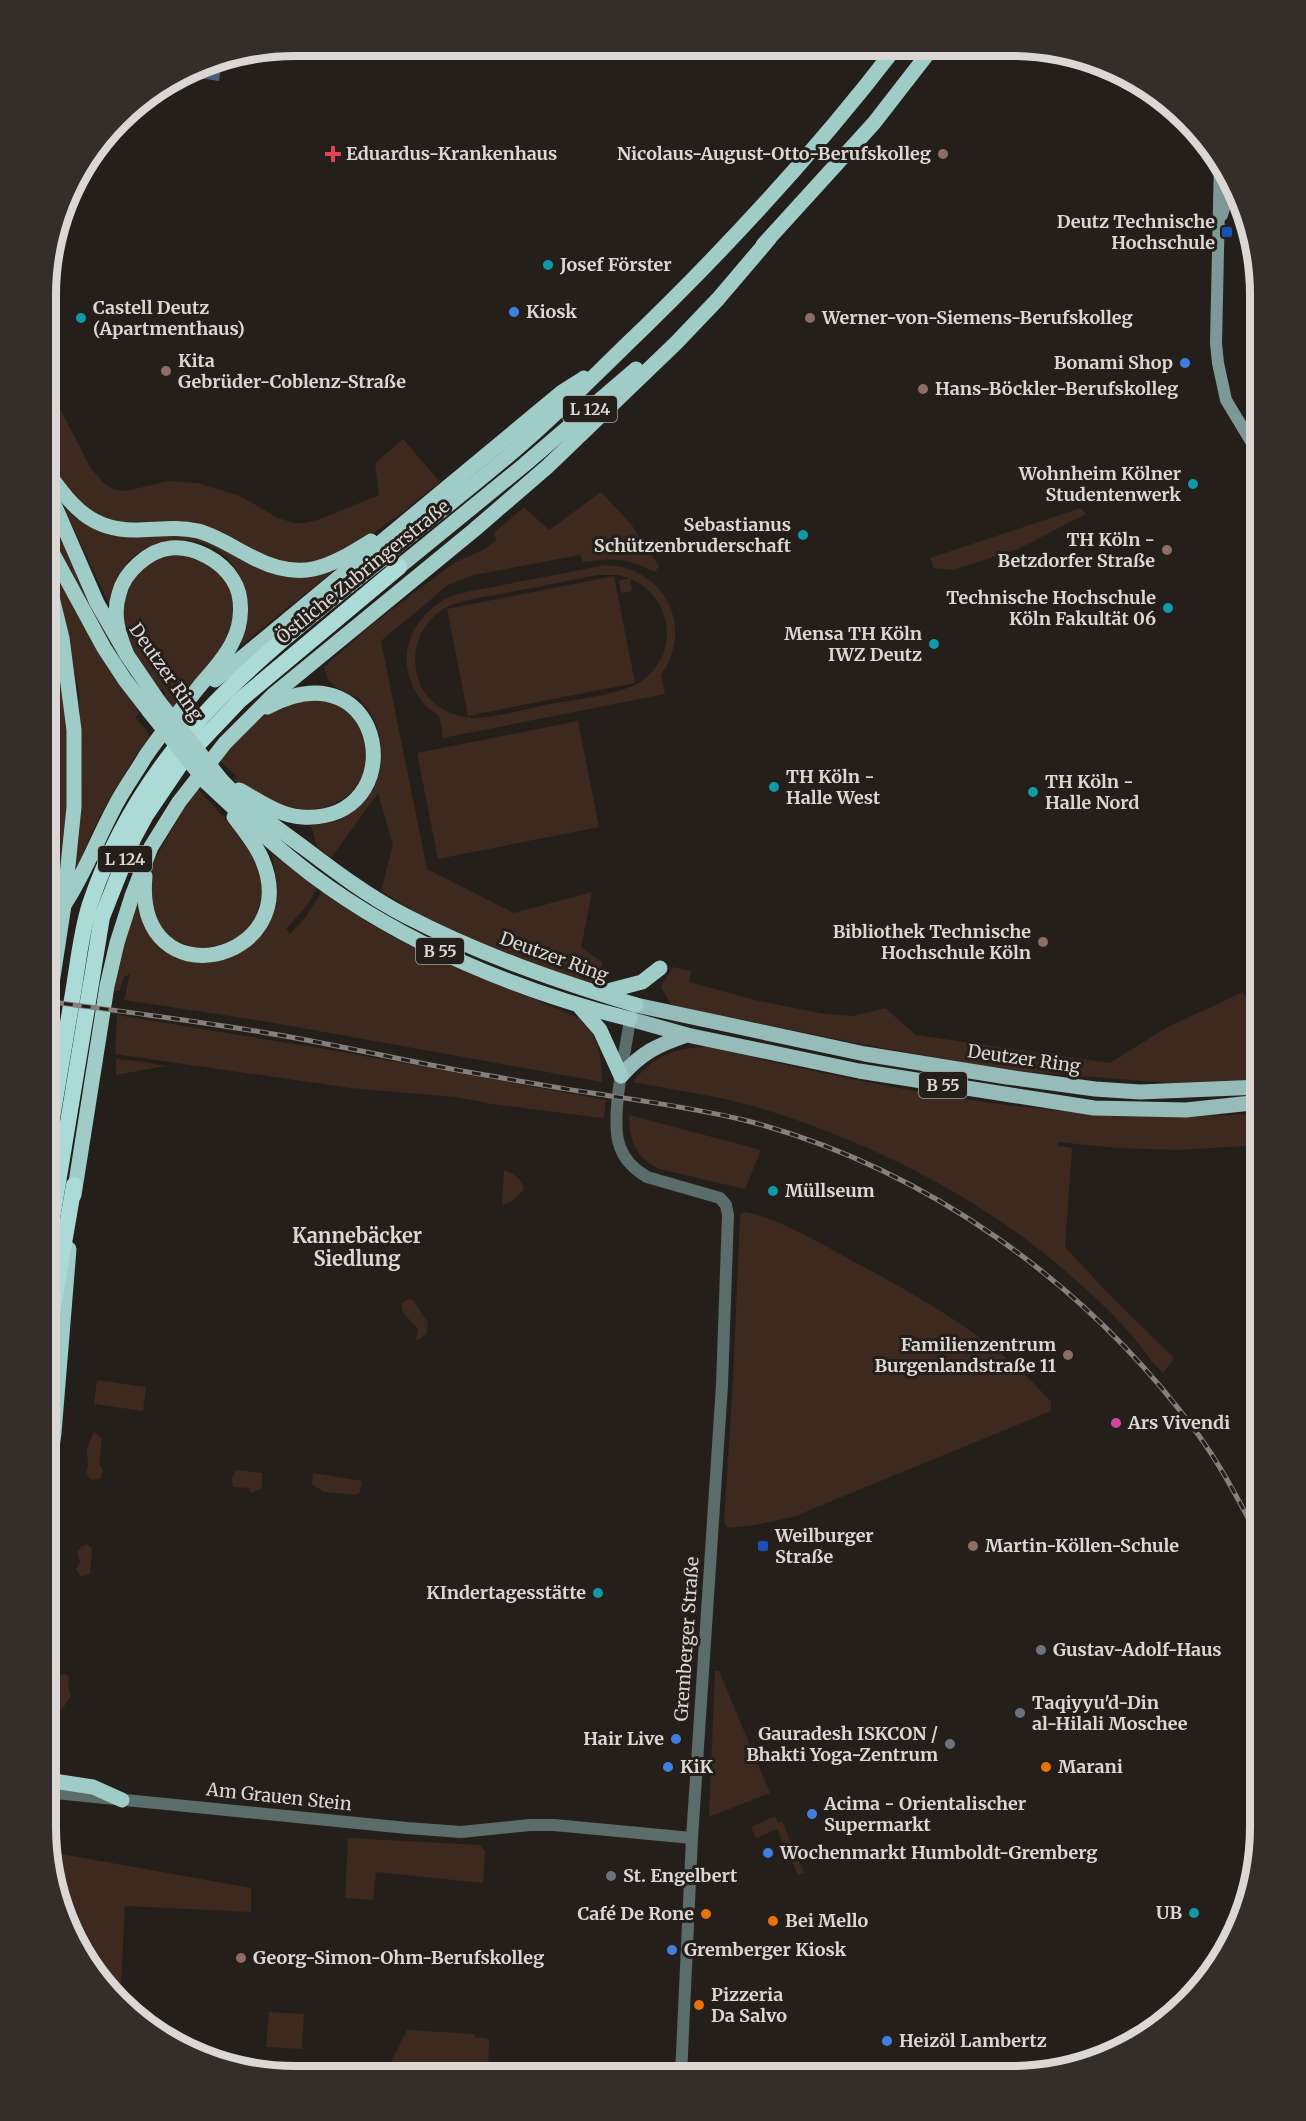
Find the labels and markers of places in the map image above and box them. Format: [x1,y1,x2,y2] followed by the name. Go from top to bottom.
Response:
[346,142,557,165] place label: Eduardus-Krankenhaus
[617,142,931,165] place label: Nicolaus-August-Otto-Berufskolleg
[324,145,342,163] marker: Eduardus-Krankenhaus
[936,147,950,161] marker: Nicolaus-August-Otto-Berufskolleg
[1057,210,1215,254] place label: Deutz Technische Hochschule
[1220,225,1234,239] marker: Deutz Technische Hochschule
[559,253,672,276] place label: Josef Förster
[541,258,555,272] marker: Josef Förster
[93,296,245,340] place label: Castell Deutz (Apartmenthaus)
[526,300,577,323] place label: Kiosk
[507,305,521,319] marker: Kiosk
[821,306,1133,329] place label: Werner-von-Siemens-Berufskolleg
[74,311,88,325] marker: Castell Deutz (Apartmenthaus)
[803,311,817,325] marker: Werner-von-Siemens-Berufskolleg
[178,349,406,393] place label: Kita Gebrüder-Coblenz-Straße
[1054,351,1173,374] place label: Bonami Shop
[1178,356,1192,370] marker: Bonami Shop
[159,364,173,378] marker: Kita Gebrüder-Coblenz-Straße
[935,377,1178,400] place label: Hans-Böckler-Berufskolleg
[916,382,930,396] marker: Hans-Böckler-Berufskolleg
[1018,462,1181,506] place label: Wohnheim Kölner Studentenwerk
[1186,477,1200,491] marker: Wohnheim Kölner Studentenwerk
[594,513,792,557] place label: Sebastianus Schützenbruderschaft
[796,528,810,542] marker: Sebastianus Schützenbruderschaft
[997,528,1155,572] place label: TH Köln - Betzdorfer Straße
[1160,543,1174,557] marker: TH Köln - Betzdorfer Straße
[946,586,1156,630] place label: Technische Hochschule Köln Fakultät 06
[1161,601,1175,615] marker: Technische Hochschule Köln Fakultät 06
[784,622,922,666] place label: Mensa TH Köln IWZ Deutz
[927,637,941,651] marker: Mensa TH Köln IWZ Deutz
[786,765,881,809] place label: TH Köln - Halle West
[1045,770,1139,814] place label: TH Köln - Halle Nord
[767,780,781,794] marker: TH Köln - Halle West
[1026,785,1040,799] marker: TH Köln - Halle Nord
[833,920,1031,964] place label: Bibliothek Technische Hochschule Köln
[1036,935,1050,949] marker: Bibliothek Technische Hochschule Köln
[785,1179,875,1202] place label: Müllseum
[766,1184,780,1198] marker: Müllseum
[874,1333,1056,1377] place label: Familienzentrum Burgenlandstraße 11
[1061,1348,1075,1362] marker: Familienzentrum Burgenlandstraße 11
[1127,1411,1230,1434] place label: Ars Vivendi
[1109,1416,1123,1430] marker: Ars Vivendi
[774,1524,874,1568] place label: Weilburger Straße
[985,1534,1179,1557] place label: Martin-Köllen-Schule
[756,1539,770,1553] marker: Weilburger Straße
[966,1539,980,1553] marker: Martin-Köllen-Schule
[426,1581,586,1604] place label: KIndertagesstätte
[591,1586,605,1600] marker: KIndertagesstätte
[1053,1638,1222,1661] place label: Gustav-Adolf-Haus
[1034,1643,1048,1657] marker: Gustav-Adolf-Haus
[1032,1691,1188,1735] place label: Taqiyyu'd-Din al-Hilali Moschee
[1013,1706,1027,1720] marker: Taqiyyu'd-Din al-Hilali Moschee
[746,1722,938,1766] place label: Gauradesh ISKCON / Bhakti Yoga-Zentrum
[583,1727,664,1750] place label: Hair Live
[669,1732,683,1746] marker: Hair Live
[943,1737,957,1751] marker: Gauradesh ISKCON / Bhakti Yoga-Zentrum
[680,1755,713,1778] place label: KiK
[1058,1755,1123,1778] place label: Marani
[661,1760,675,1774] marker: KiK
[1039,1760,1053,1774] marker: Marani
[823,1792,1026,1836] place label: Acima - Orientalischer Supermarkt
[805,1807,819,1821] marker: Acima - Orientalischer Supermarkt
[779,1841,1098,1864] place label: Wochenmarkt Humboldt-Gremberg
[761,1846,775,1860] marker: Wochenmarkt Humboldt-Gremberg
[623,1864,738,1887] place label: St. Engelbert
[604,1869,618,1883] marker: St. Engelbert
[1156,1901,1182,1924] place label: UB
[577,1902,694,1925] place label: Café De Rone
[1187,1906,1201,1920] marker: UB
[699,1907,713,1921] marker: Café De Rone
[785,1909,869,1932] place label: Bei Mello
[766,1914,780,1928] marker: Bei Mello
[684,1938,847,1961] place label: Gremberger Kiosk
[665,1943,679,1957] marker: Gremberger Kiosk
[253,1946,544,1969] place label: Georg-Simon-Ohm-Berufskolleg
[234,1951,248,1965] marker: Georg-Simon-Ohm-Berufskolleg
[711,1983,787,2027] place label: Pizzeria Da Salvo
[692,1998,706,2012] marker: Pizzeria Da Salvo
[899,2029,1047,2052] place label: Heizöl Lambertz
[880,2034,894,2048] marker: Heizöl Lambertz

